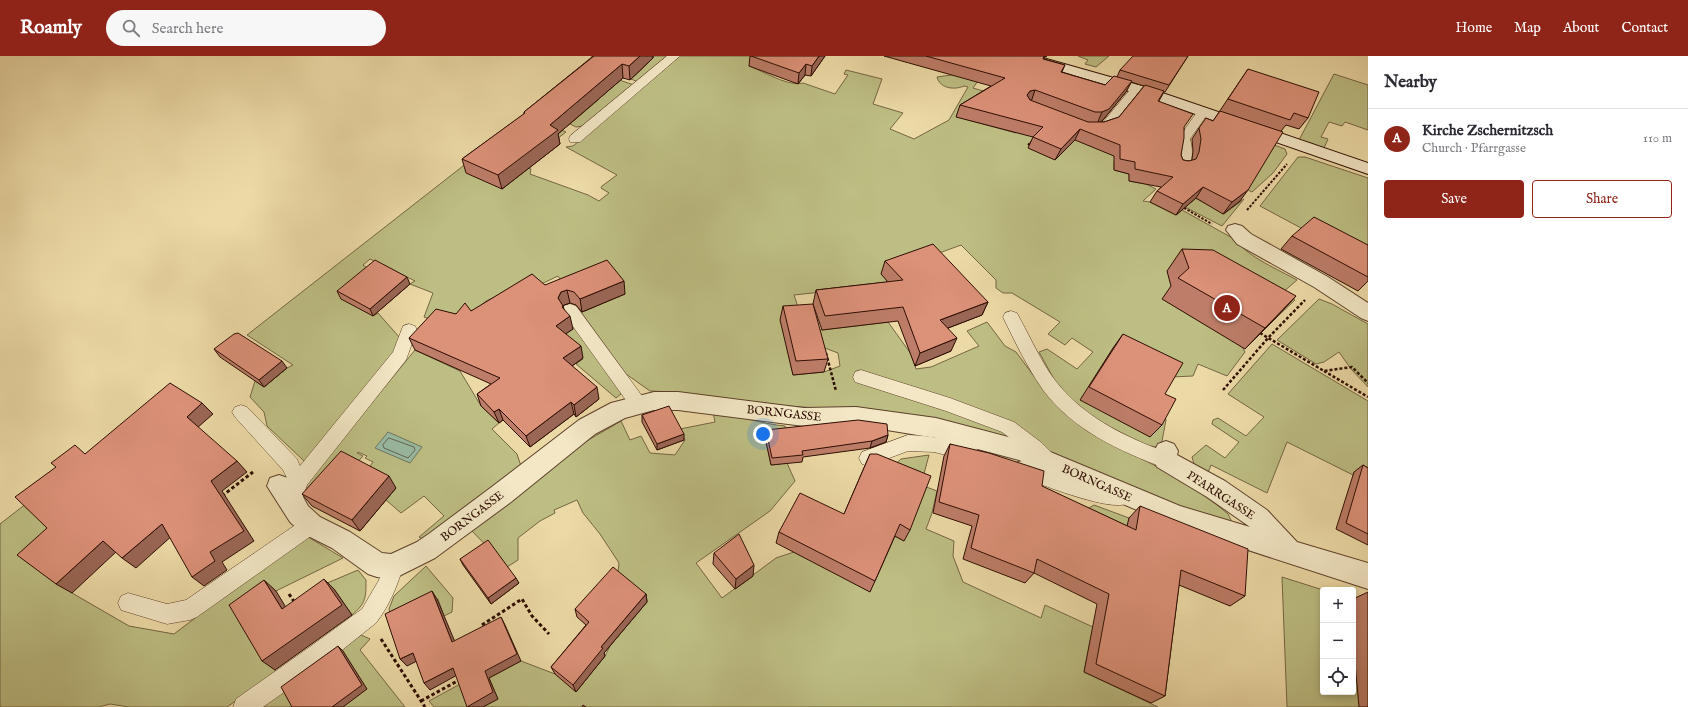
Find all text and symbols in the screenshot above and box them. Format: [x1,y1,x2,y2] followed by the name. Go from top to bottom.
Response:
[106,10,386,46] search box
[20,16,82,40] text: Roamly
[120,17,142,39] icon: search
[152,19,223,38] text: Search here
[1456,19,1492,37] text: Home
[1514,19,1541,37] text: Map
[1563,19,1599,37] text: About
[1621,19,1668,37] text: Contact
[1384,72,1437,93] text: Nearby
[1422,121,1553,140] text: Kirche Zschernitzsch
[1393,130,1401,147] text: A
[1643,130,1672,147] text: 110 m
[1422,140,1526,157] text: Church · Pfarrgasse
[1384,180,1524,218] button: Save
[1532,180,1672,218] button: Share
[1214,293,1240,323] pin: A
[746,402,822,425] street label: BORNGASSE
[753,424,773,444] your location
[1059,461,1134,506] street label: BORNGASSE
[1184,468,1258,523] street label: PFARRGASSE
[438,488,507,545] street label: BORNGASSE
[1320,587,1356,695] map controls
[1320,587,1356,623] button: +
[1320,623,1356,659] button: −
[1320,659,1356,695] button: locate

